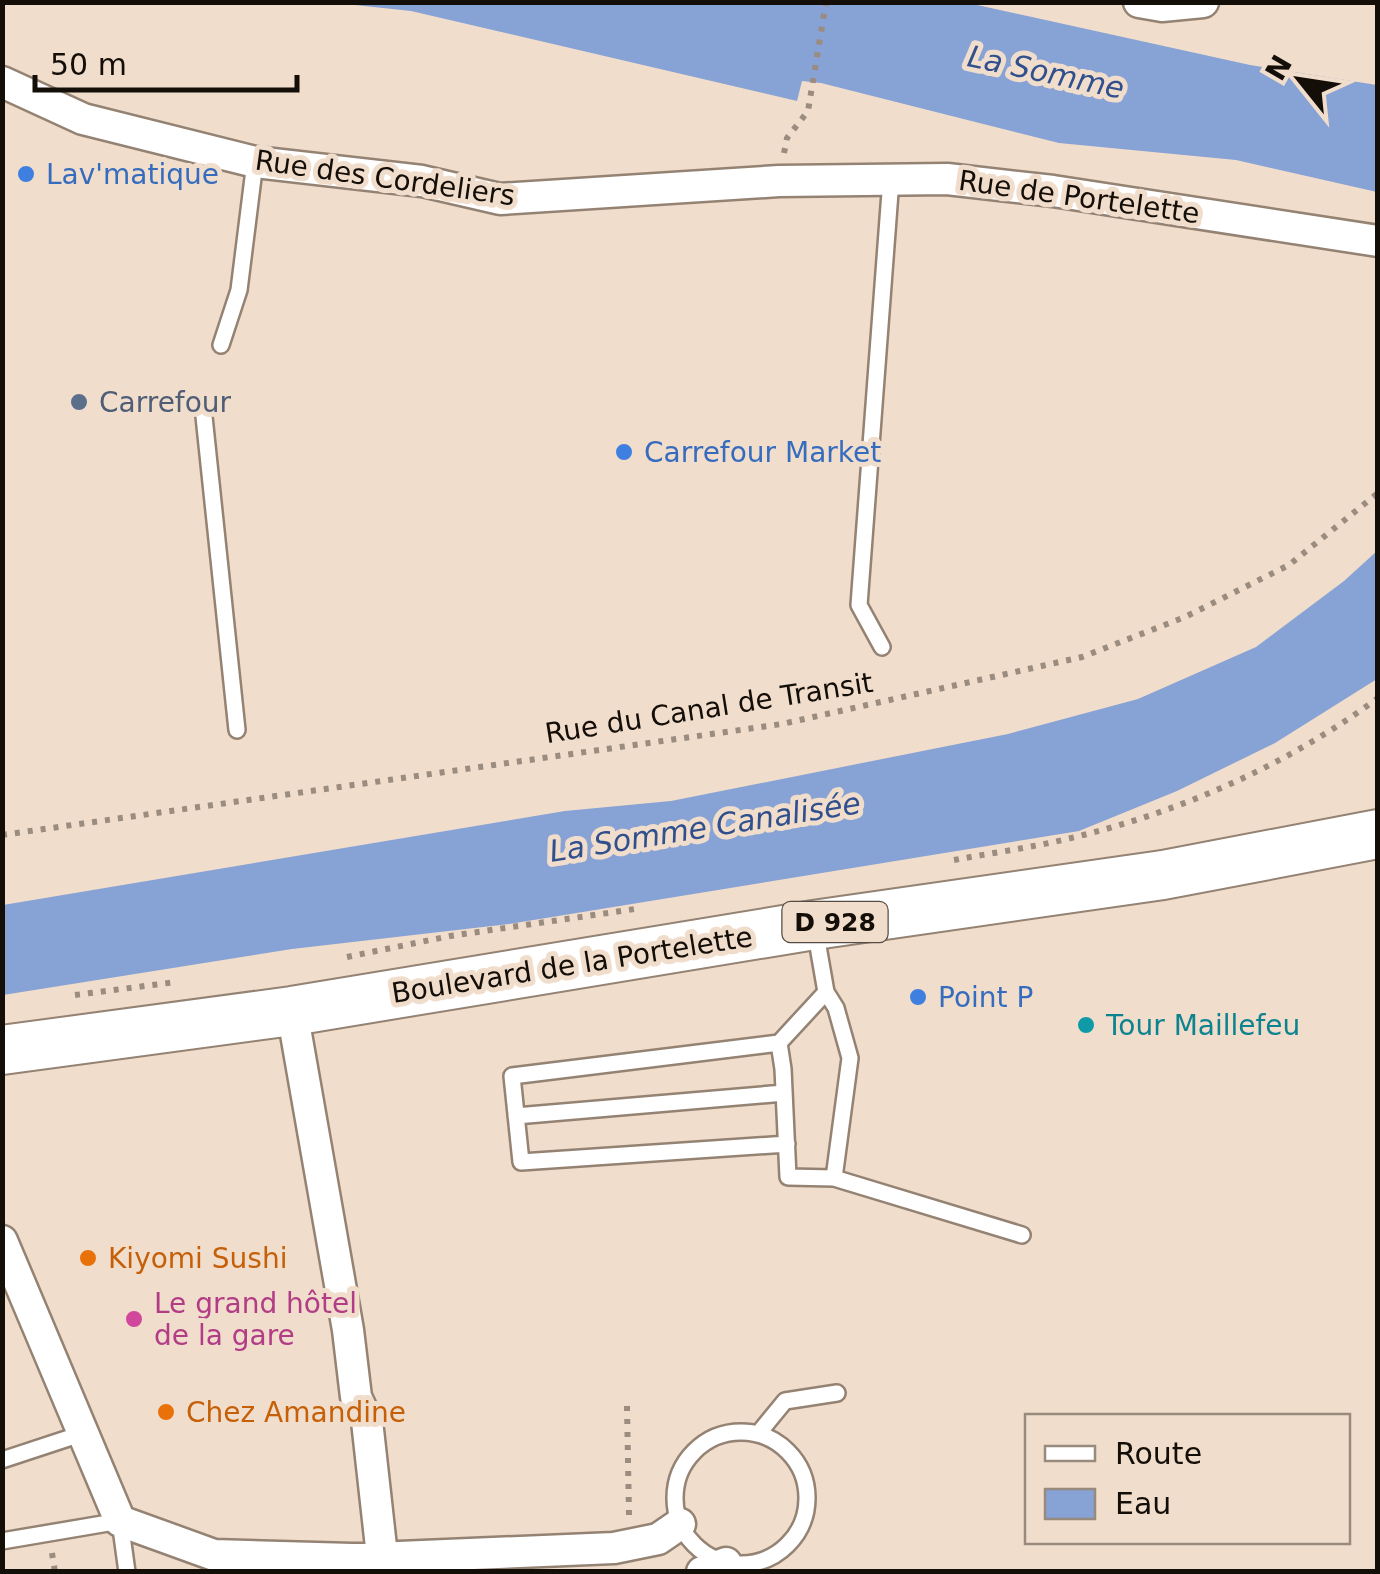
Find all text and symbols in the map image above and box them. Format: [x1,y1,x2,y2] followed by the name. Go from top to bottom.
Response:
[35,30,298,92] scale bar
[1250,30,1350,130] north arrow
[965,38,1127,106] water label: La Somme
[50,47,127,82] text: 50 m
[1259,49,1299,86] text: N
[253,143,517,213] street label: Rue des Cordeliers
[46,158,219,191] place label: Lav'matique
[15,163,37,185] marker: Lav'matique
[956,164,1202,230] street label: Rue de Portelette
[99,386,232,419] place label: Carrefour
[68,391,90,413] marker: Carrefour
[644,436,881,469] place label: Carrefour Market
[613,441,635,463] marker: Carrefour Market
[543,666,875,750] street label: Rue du Canal de Transit
[547,785,863,869] water label: La Somme Canalisée
[782,902,888,942] road number: D 928
[389,920,755,1010] street label: Boulevard de la Portelette
[938,981,1033,1014] place label: Point P
[907,986,929,1008] marker: Point P
[1105,1009,1300,1042] place label: Tour Maillefeu
[1075,1014,1097,1036] marker: Tour Maillefeu
[108,1242,287,1275] place label: Kiyomi Sushi
[77,1247,99,1269] marker: Kiyomi Sushi
[154,1287,357,1352] place label: Le grand hôtel de la gare
[123,1308,145,1330] marker: Le grand hôtel de la gare
[186,1396,406,1429] place label: Chez Amandine
[155,1401,177,1423] marker: Chez Amandine
[1025,1414,1350,1544] legend
[1115,1436,1202,1471] text: Route
[1115,1486,1171,1521] text: Eau

